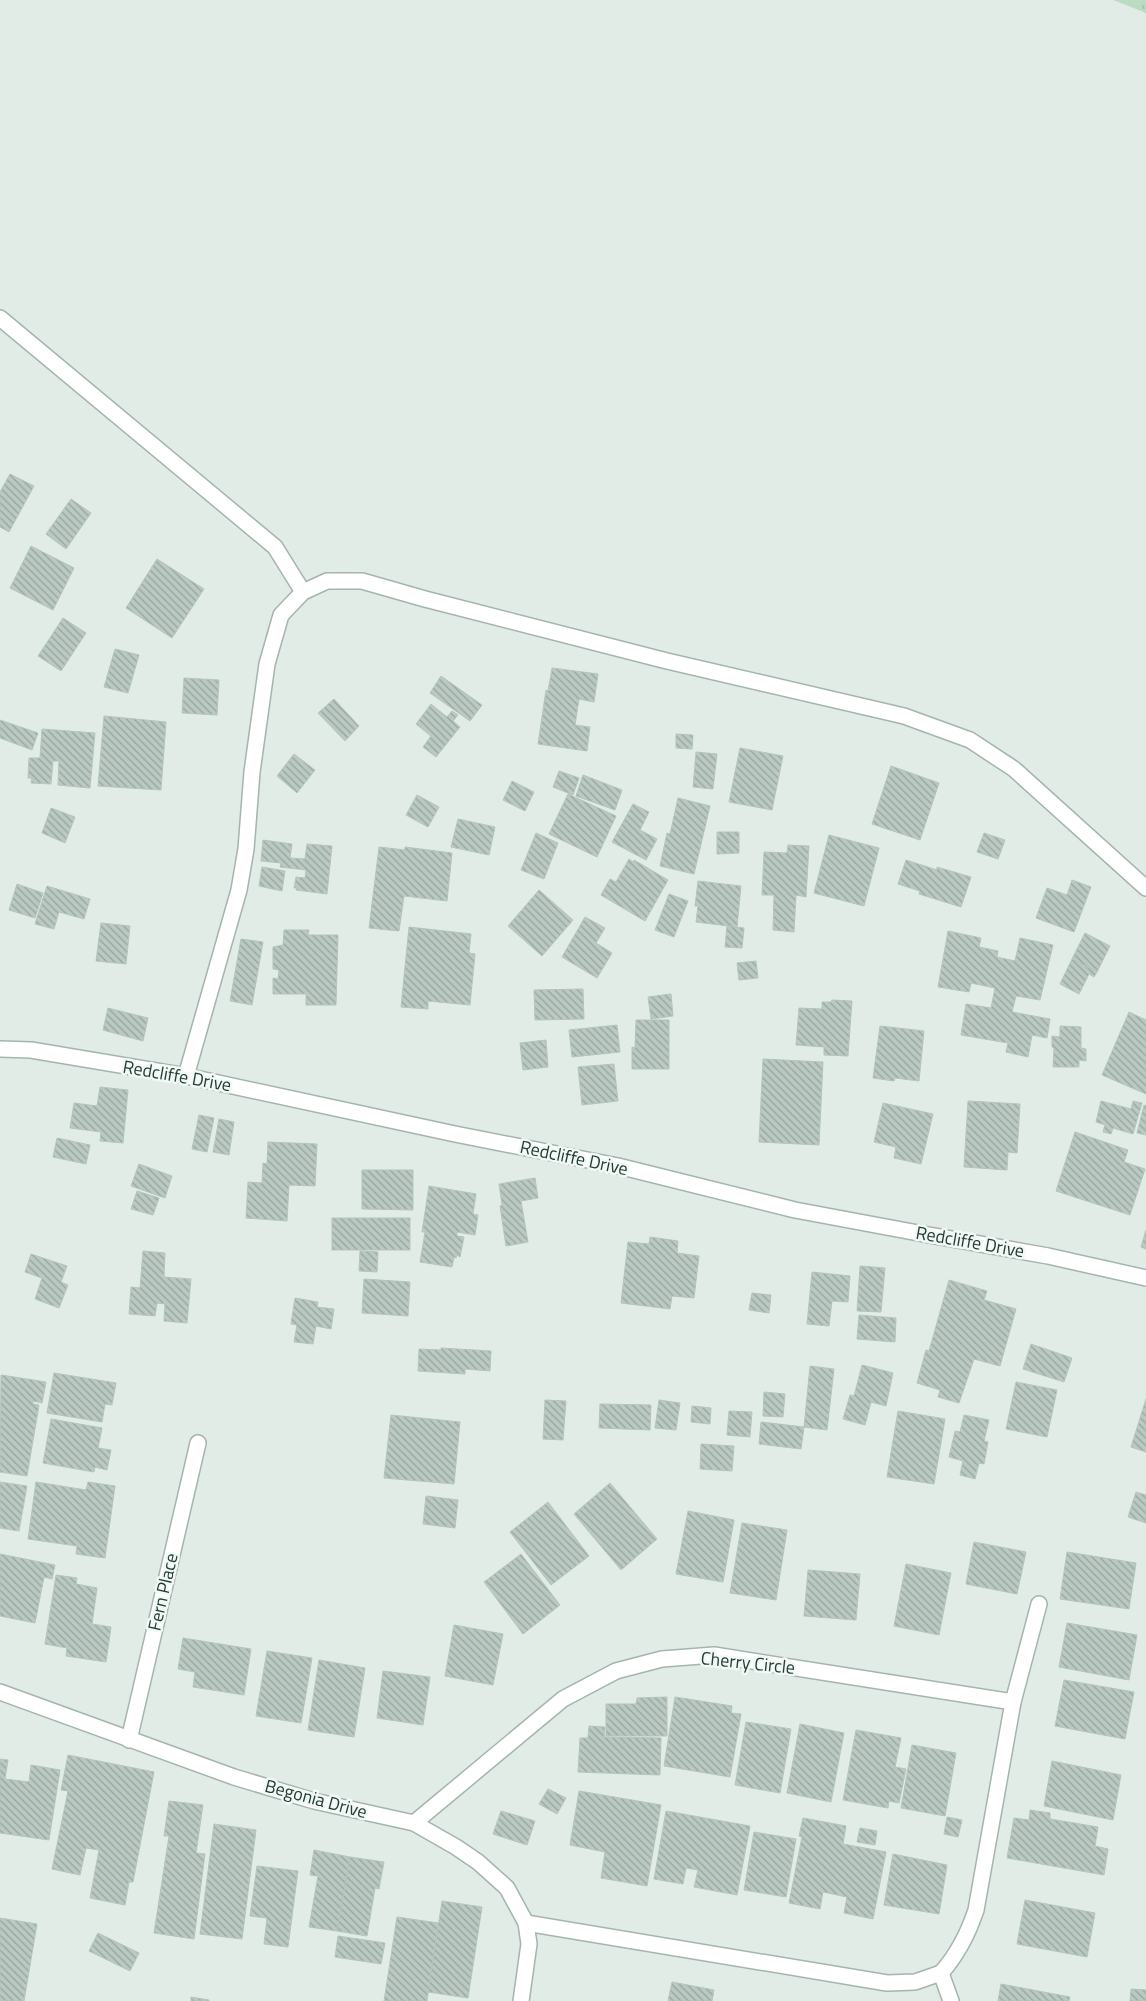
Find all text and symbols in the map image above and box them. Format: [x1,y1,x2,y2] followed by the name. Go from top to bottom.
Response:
[121,1053,233,1098] street label: Redcliffe Drive
[518,1133,631,1182] street label: Redcliffe Drive
[914,1219,1026,1264] street label: Redcliffe Drive
[140,1550,185,1633] street label: Fern Place
[700,1644,796,1681] street label: Cherry Circle
[262,1772,370,1825] street label: Begonia Drive

